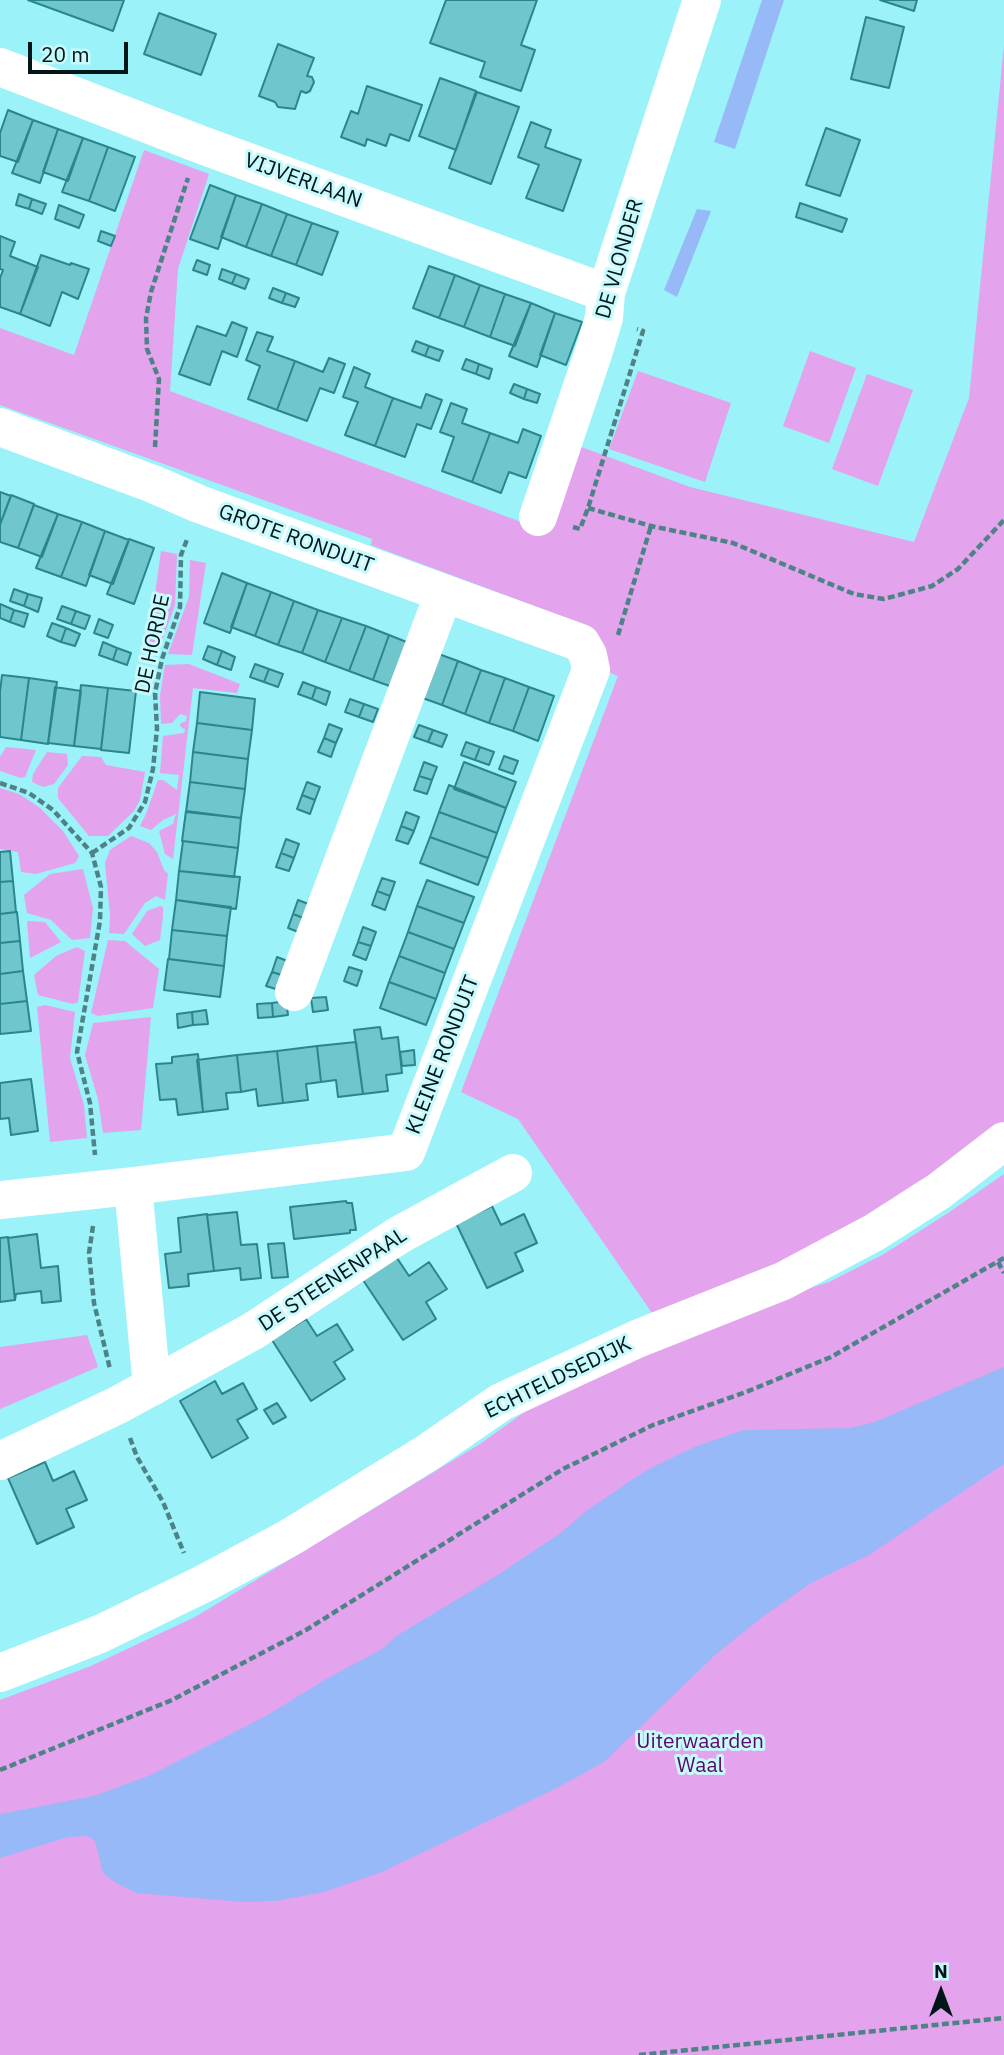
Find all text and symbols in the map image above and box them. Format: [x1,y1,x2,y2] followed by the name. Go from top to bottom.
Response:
[32,28,131,72] scale bar
[41,40,90,68] text: 20 m
[241,148,365,214] street label: VIJVERLAAN
[591,196,649,322] street label: DE VLONDER
[215,499,377,579] street label: GROTE RONDUIT
[130,592,176,696] street label: DE HORDE
[401,972,485,1138] street label: KLEINE RONDUIT
[254,1223,412,1337] street label: DE STEENENPAAL
[481,1332,635,1424] street label: ECHTELDSEDIJK
[636,1729,764,1779] park label: Uiterwaarden Waal
[906,1957,976,2027] north arrow
[934,1959,948,1983] text: N

